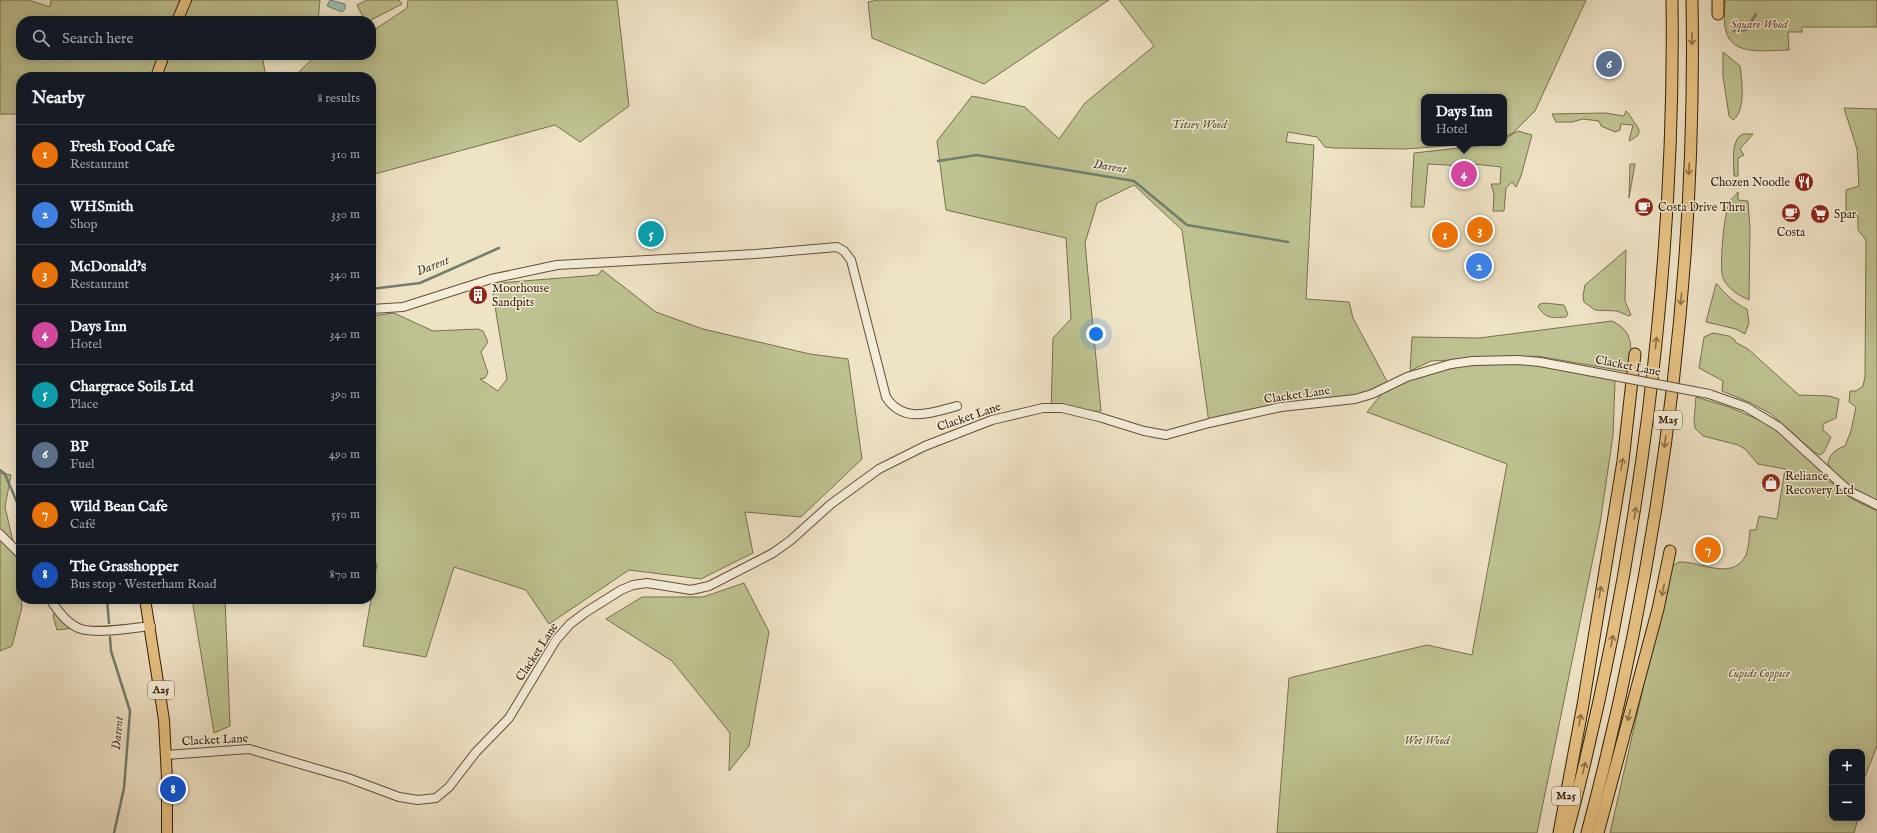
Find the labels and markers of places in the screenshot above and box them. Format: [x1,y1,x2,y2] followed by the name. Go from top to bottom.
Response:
[1596,49,1622,79] pin: 6
[1451,159,1477,189] pin: 4
[1793,171,1815,193] restaurant icon: Chozen Noodle
[1710,175,1790,190] place label: Chozen Noodle
[1633,196,1655,218] cafe icon: Costa Drive Thru
[1658,200,1746,215] place label: Costa Drive Thru
[1780,202,1802,224] cafe icon: Costa
[1809,203,1831,225] supermarket icon: Spar
[1834,207,1857,223] place label: Spar
[1467,215,1493,245] pin: 3
[638,219,664,249] pin: 5
[1432,220,1458,250] pin: 1
[1777,225,1806,240] place label: Costa
[1466,251,1492,281] pin: 2
[492,281,550,311] place label: Moorhouse Sandpits
[467,284,489,306] building icon: Moorhouse Sandpits
[1785,469,1854,498] place label: Reliance Recovery Ltd
[1760,472,1782,494] shop icon: Reliance Recovery Ltd
[1695,535,1721,565] pin: 7
[160,774,186,804] pin: 8

